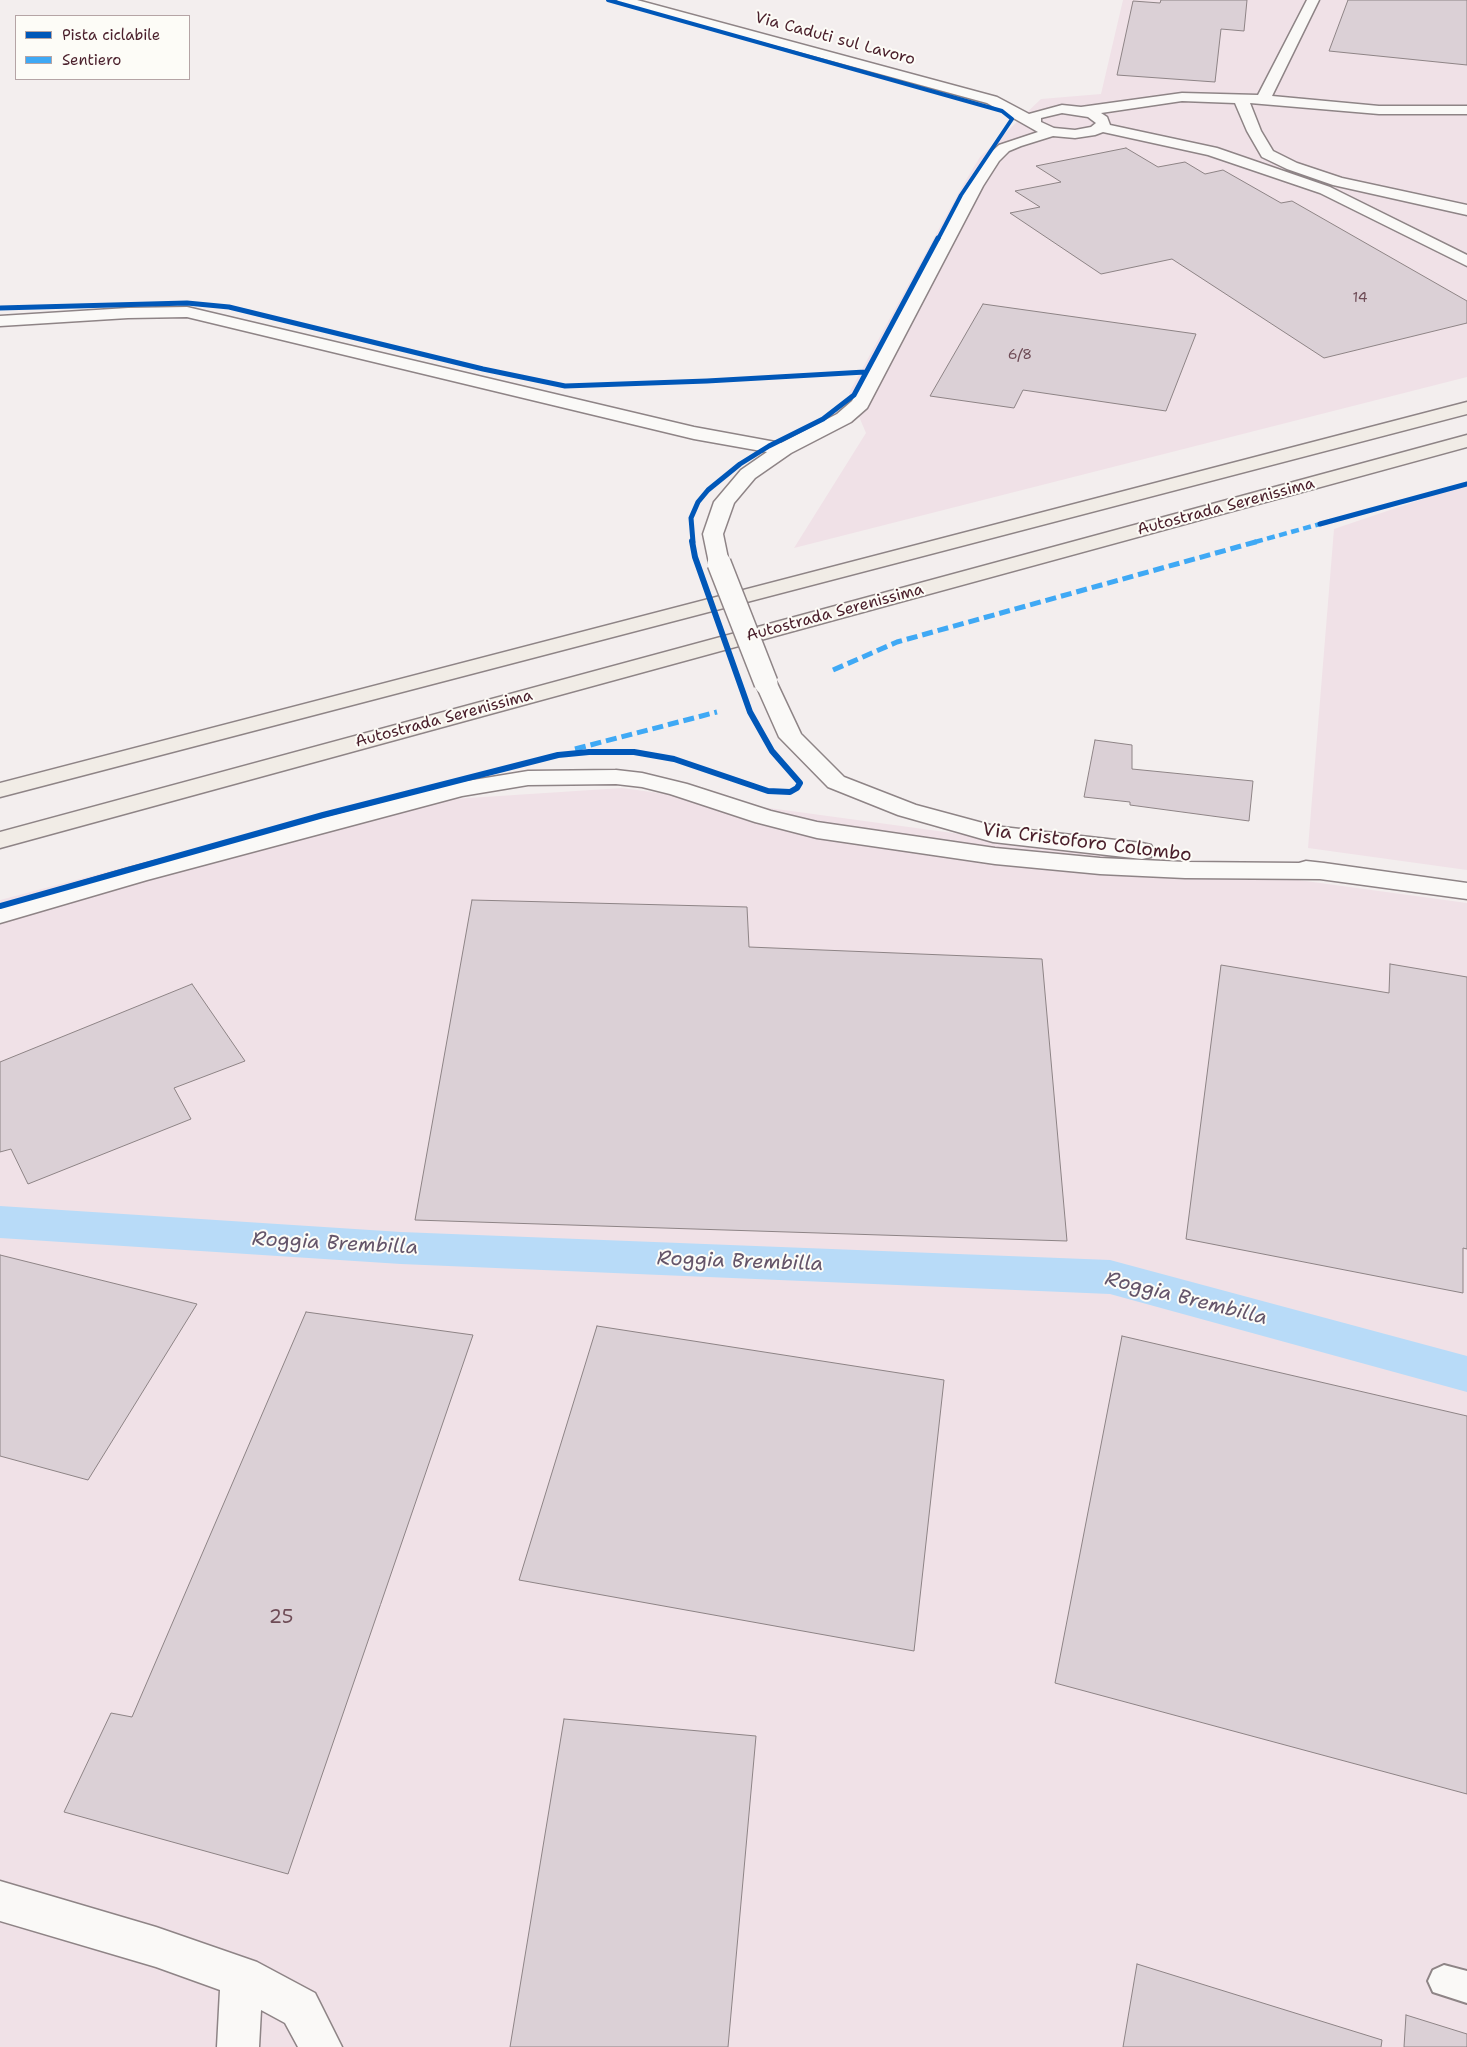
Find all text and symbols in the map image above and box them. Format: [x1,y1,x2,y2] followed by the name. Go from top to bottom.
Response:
[753,8,917,70] street label: Via Caduti sul Lavoro
[15,15,190,80] legend
[62,25,160,45] text: Pista ciclabile
[62,50,121,70] text: Sentiero
[1352,290,1368,306] house number: 14
[1008,347,1032,363] house number: 6/8
[1135,474,1317,540] street label: Autostrada Serenissima
[744,580,926,646] street label: Autostrada Serenissima
[353,686,535,752] street label: Autostrada Serenissima
[981,819,1193,867] street label: Via Cristoforo Colombo
[251,1228,419,1260] water label: Roggia Brembilla
[656,1247,824,1277] water label: Roggia Brembilla
[1102,1267,1270,1331] water label: Roggia Brembilla
[269,1607,293,1629] house number: 25

